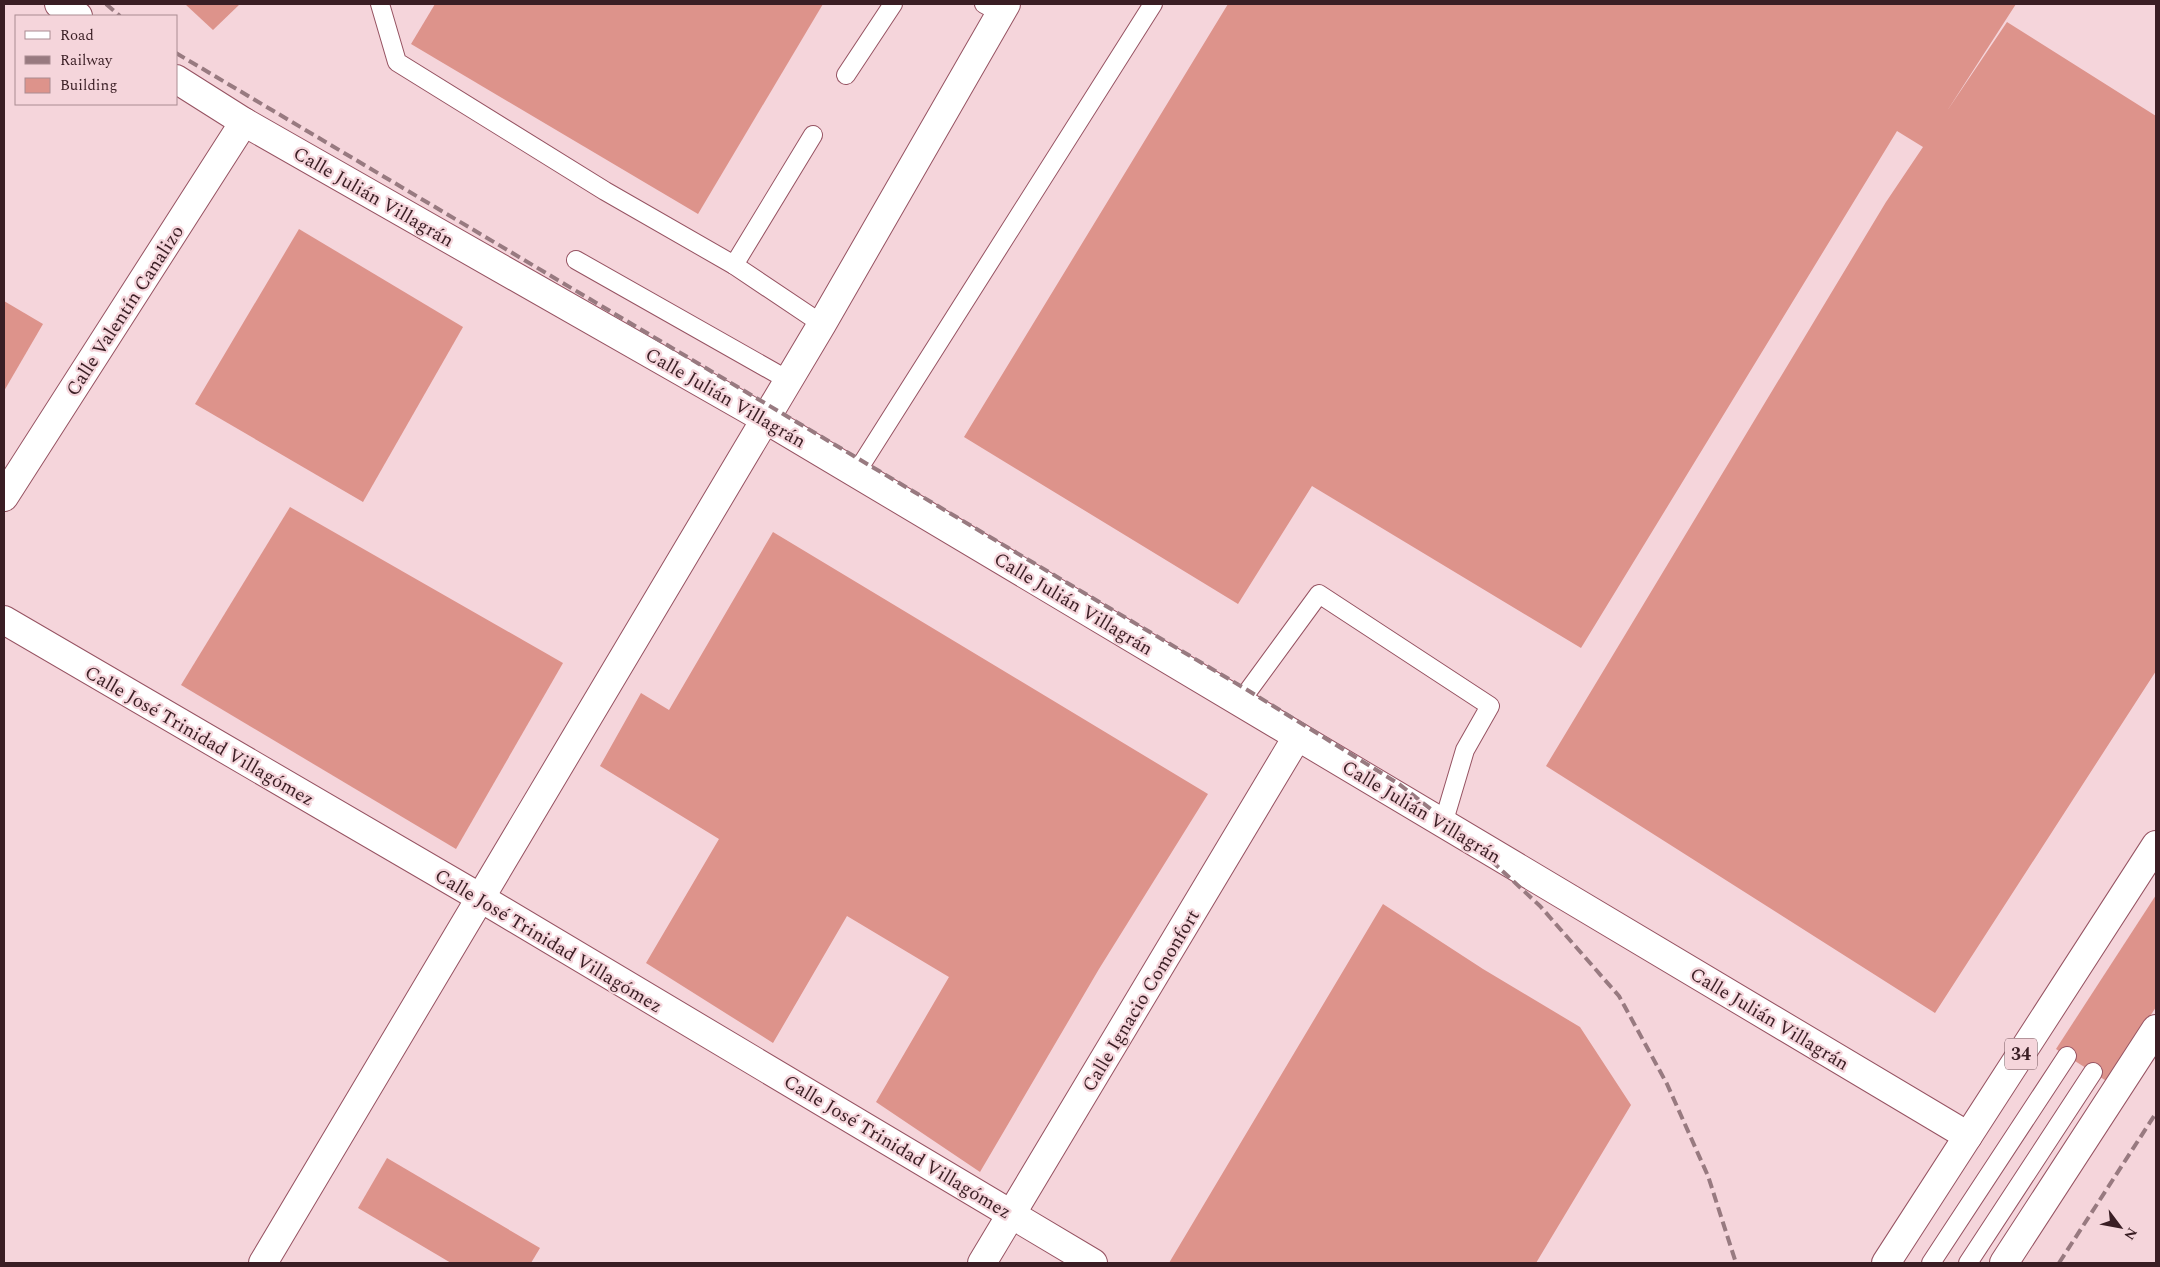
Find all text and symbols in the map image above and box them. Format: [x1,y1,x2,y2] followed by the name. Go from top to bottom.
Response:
[15,15,178,105] legend
[60,24,94,47] text: Road
[60,49,113,72] text: Railway
[60,74,117,97] text: Building
[288,139,459,255] street label: Calle Julián Villagrán
[59,220,192,402] street label: Calle Valentín Canalizo
[640,340,811,456] street label: Calle Julián Villagrán
[988,545,1158,663] street label: Calle Julián Villagrán
[79,658,320,814] street label: Calle José Trinidad Villagómez
[1336,753,1506,871] street label: Calle Julián Villagrán
[429,862,668,1021] street label: Calle José Trinidad Villagómez
[1075,904,1208,1098] street label: Calle Ignacio Comonfort
[1684,960,1854,1078] street label: Calle Julián Villagrán
[2005,1038,2037,1070] road number: 34
[778,1068,1017,1227] street label: Calle José Trinidad Villagómez
[2095,1202,2145,1252] north arrow
[2119,1223,2143,1244] text: N

